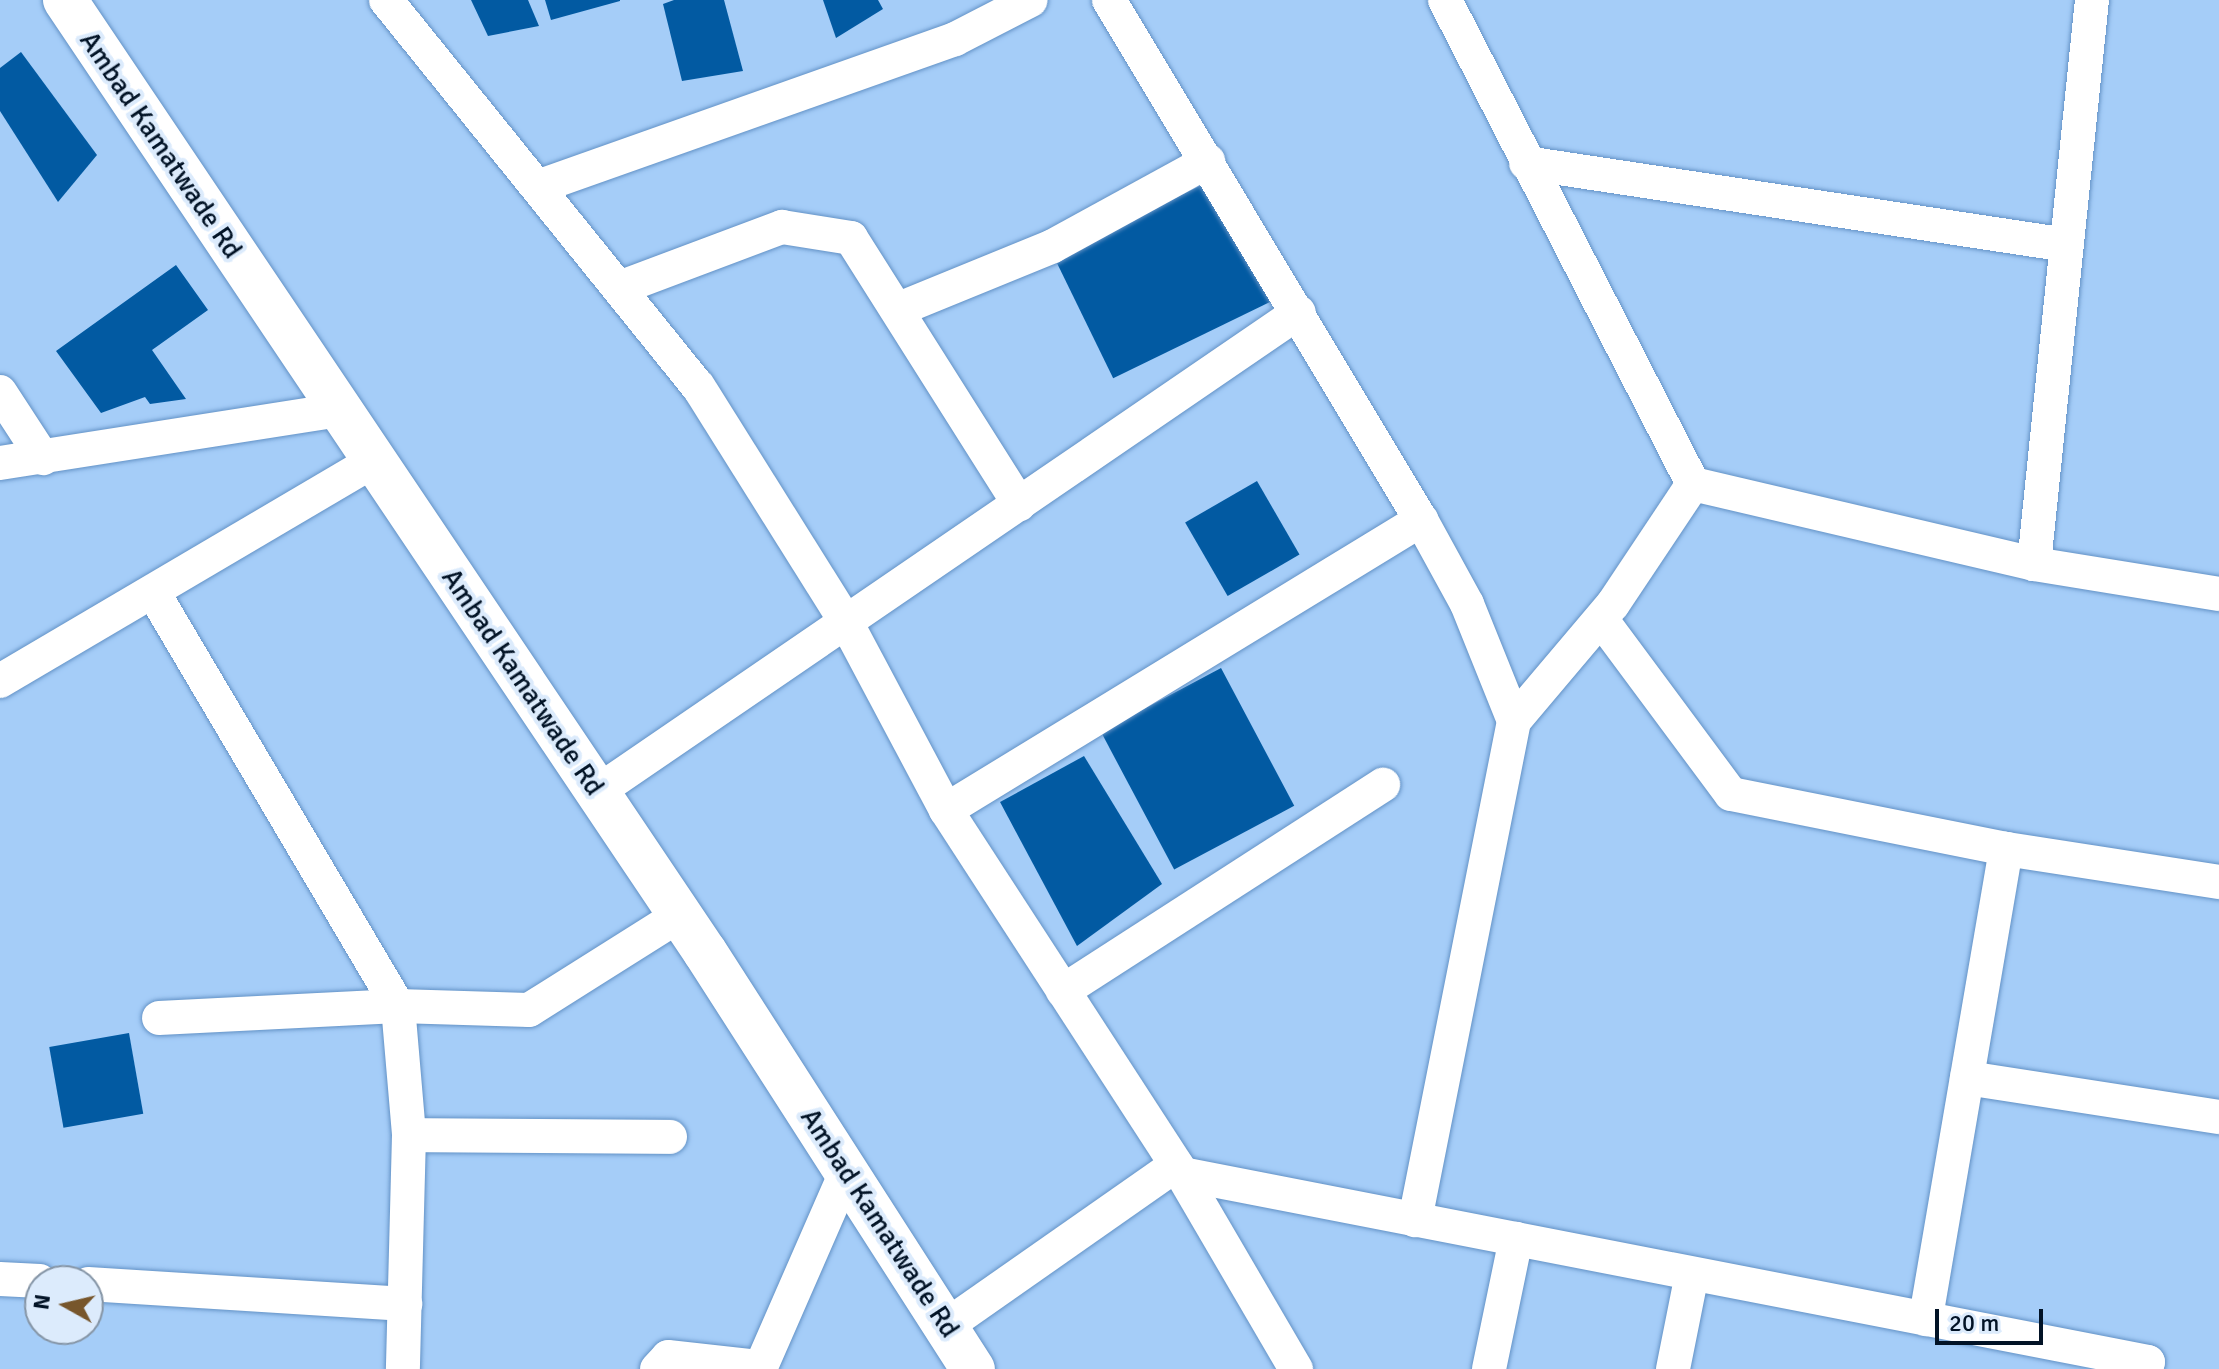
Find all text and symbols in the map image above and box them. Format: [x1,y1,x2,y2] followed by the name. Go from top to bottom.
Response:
[73,25,249,265] street label: Ambad Kamatwade Rd
[435,562,611,802] street label: Ambad Kamatwade Rd
[793,1102,967,1344] street label: Ambad Kamatwade Rd
[24,1265,104,1345] north arrow
[27,1292,56,1311] text: N
[1939,1293,2047,1343] scale bar
[1949,1308,1999,1338] text: 20 m

